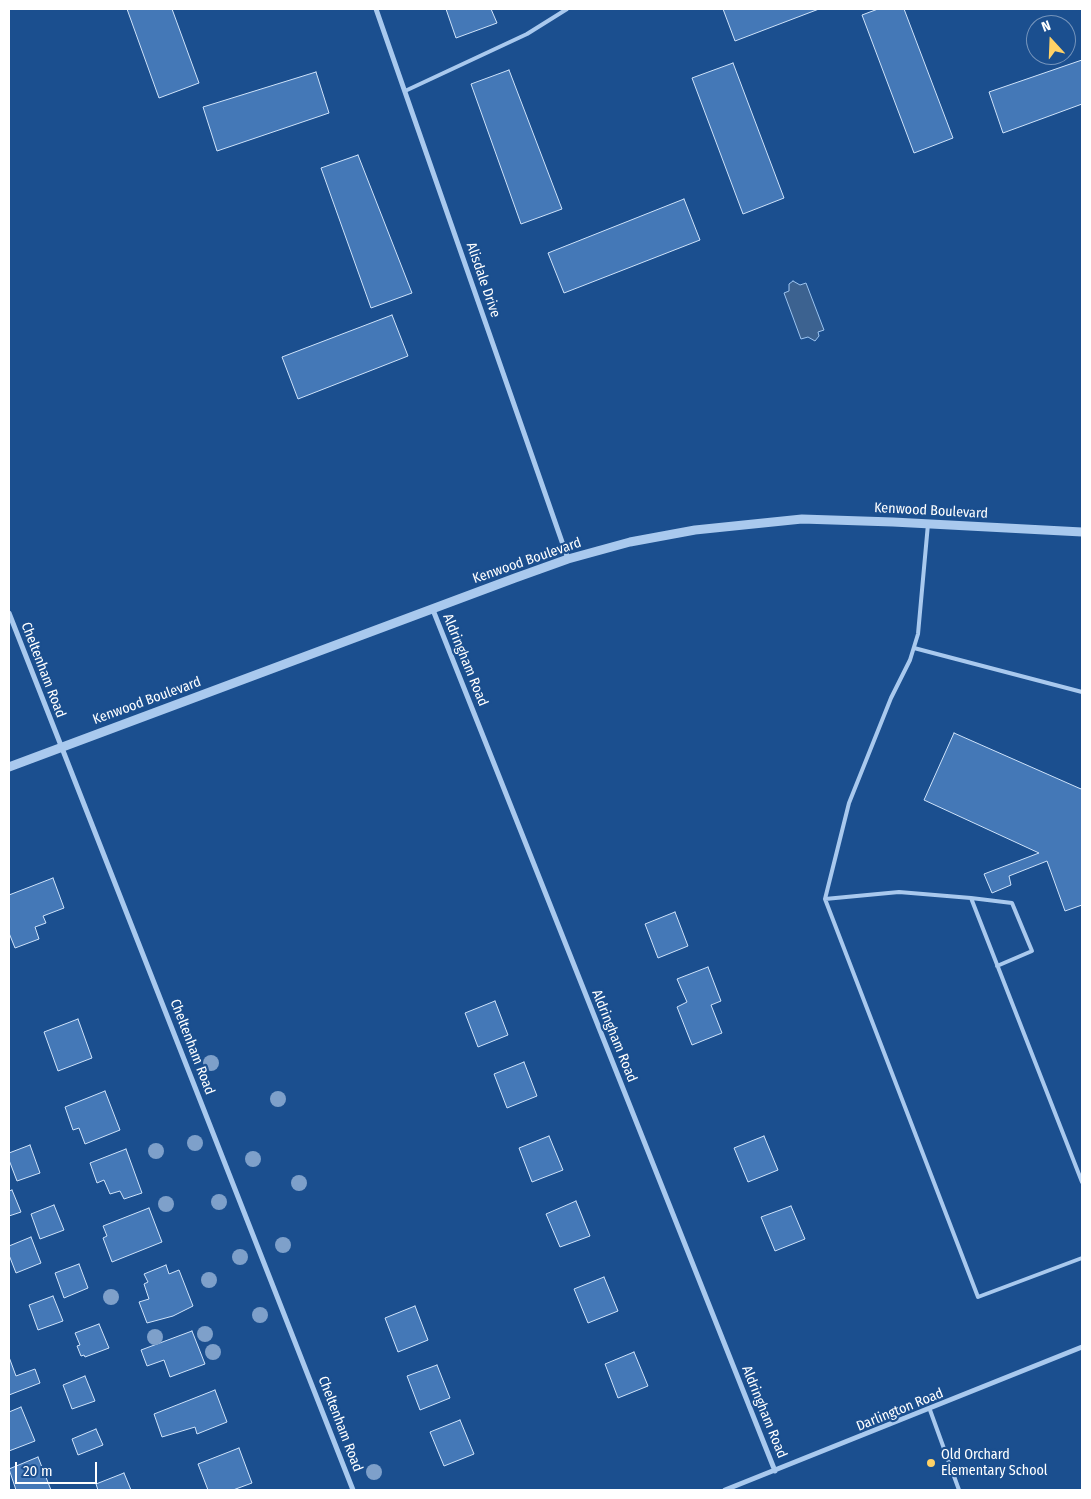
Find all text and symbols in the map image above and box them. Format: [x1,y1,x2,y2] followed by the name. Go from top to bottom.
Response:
[1026,15,1076,65] north arrow
[1039,17,1053,36] text: N
[462,240,504,320] street label: Alisdale Drive
[874,500,988,522] street label: Kenwood Boulevard
[470,535,584,587] street label: Kenwood Boulevard
[439,611,491,709] street label: Aldringham Road
[17,620,69,720] street label: Cheltenham Road
[91,674,203,728] street label: Kenwood Boulevard
[588,987,640,1085] street label: Aldringham Road
[166,997,218,1097] street label: Cheltenham Road
[738,1363,790,1461] street label: Aldringham Road
[314,1374,366,1474] street label: Cheltenham Road
[854,1385,946,1435] street label: Darlington Road
[941,1447,1048,1480] place label: Old Orchard Elementary School
[18,1452,100,1484] scale bar
[925,1457,937,1469] marker: Old Orchard Elementary School
[23,1462,53,1480] text: 20 m

